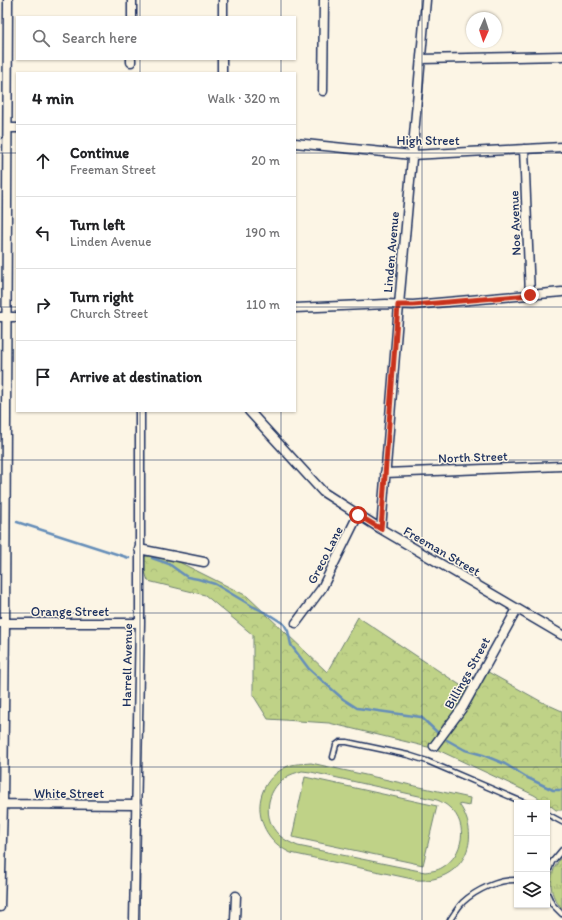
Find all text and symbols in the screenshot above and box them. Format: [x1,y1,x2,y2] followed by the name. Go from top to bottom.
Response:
[466,12,502,48] north arrow
[16,16,296,60] search box
[30,27,52,49] icon: search
[62,29,137,47] text: Search here
[32,88,74,108] text: 4 min
[208,91,280,106] text: Walk · 320 m
[396,133,460,148] street label: High Street
[70,144,129,162] text: Continue
[32,150,54,172] icon: ahead
[251,153,280,168] text: 20 m
[70,162,156,177] text: Freeman Street
[506,190,524,256] street label: Noe Avenue
[380,211,402,293] street label: Linden Avenue
[70,216,125,234] text: Turn left
[32,222,54,244] icon: left
[245,225,280,240] text: 190 m
[70,234,151,249] text: Linden Avenue
[521,286,539,304] route end
[70,288,134,306] text: Turn right
[32,294,54,316] icon: right
[246,297,280,312] text: 110 m
[70,306,148,321] text: Church Street
[32,366,54,388] icon: arrive
[70,368,202,386] text: Arrive at destination
[438,448,508,466] street label: North Street
[349,506,367,524] route start
[401,523,483,579] street label: Freeman Street
[304,524,346,586] street label: Greco Lane
[31,604,109,619] street label: Orange Street
[119,623,135,707] street label: Harrell Avenue
[441,634,493,712] street label: Billings Street
[34,786,104,801] street label: White Street
[514,800,550,908] map controls
[514,800,550,836] button: +
[514,836,550,872] button: −
[514,872,550,908] button: layers

